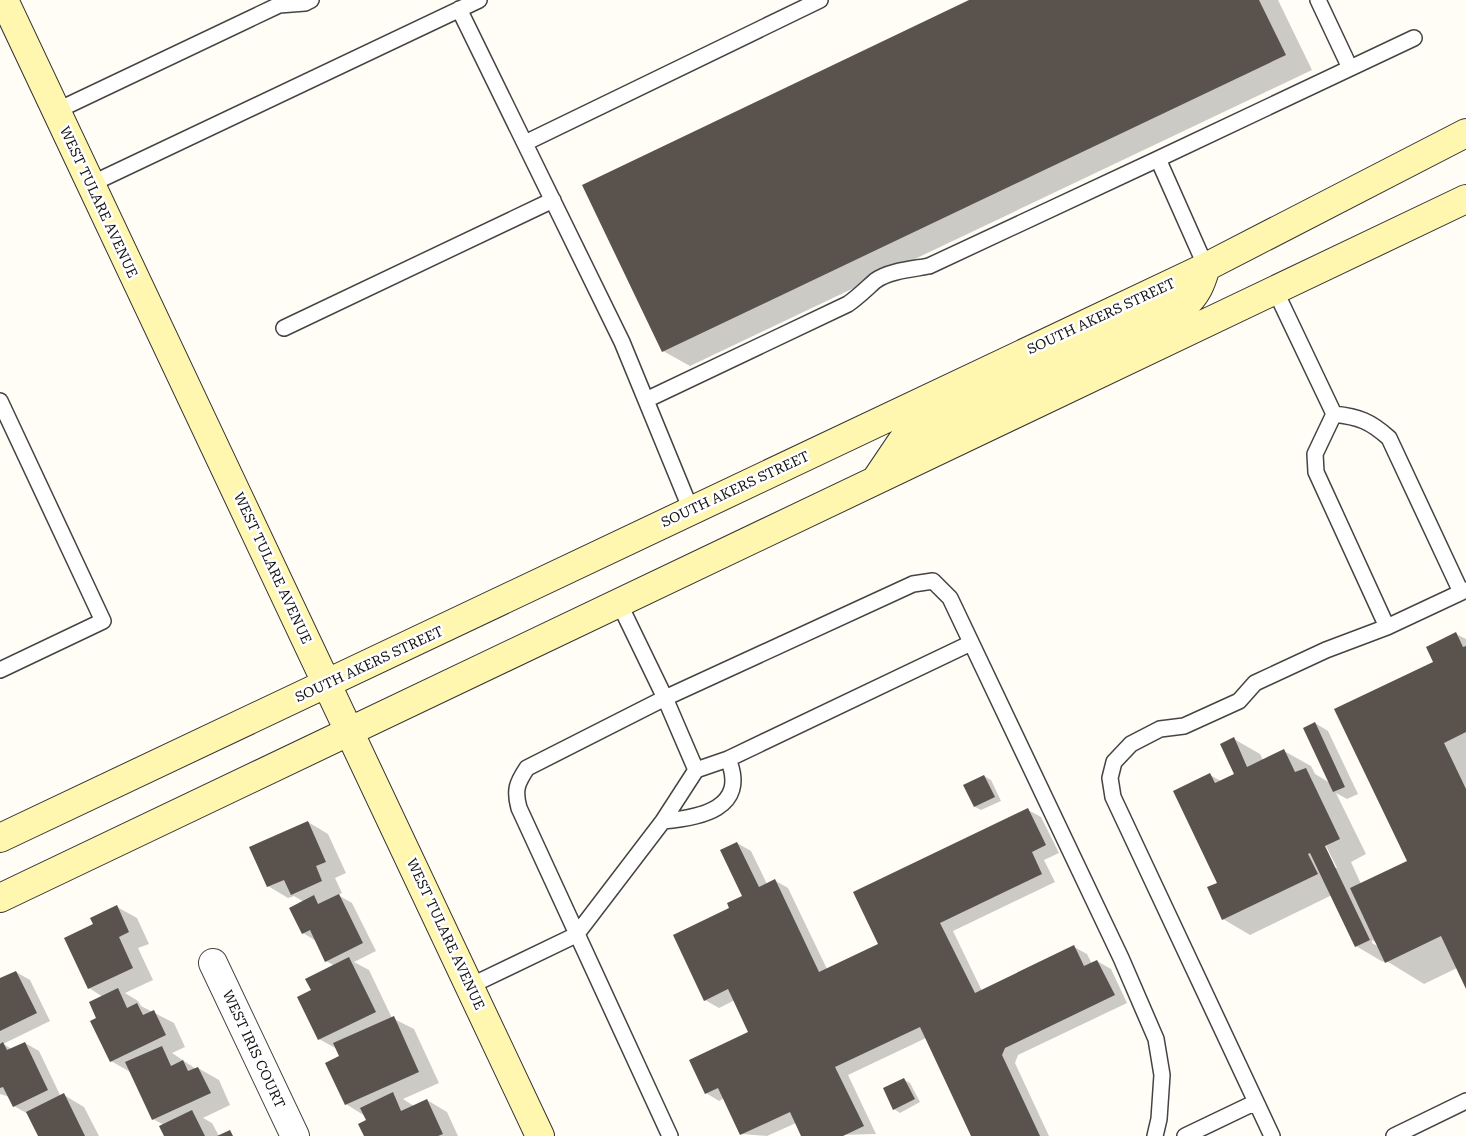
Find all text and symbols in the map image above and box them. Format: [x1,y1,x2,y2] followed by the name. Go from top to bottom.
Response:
[57,124,141,280] street label: WEST TULARE AVENUE
[1025,275,1177,357] street label: SOUTH AKERS STREET
[659,448,811,530] street label: SOUTH AKERS STREET
[231,490,315,646] street label: WEST TULARE AVENUE
[293,623,445,705] street label: SOUTH AKERS STREET
[404,856,488,1012] street label: WEST TULARE AVENUE
[220,987,288,1111] street label: WEST IRIS COURT

